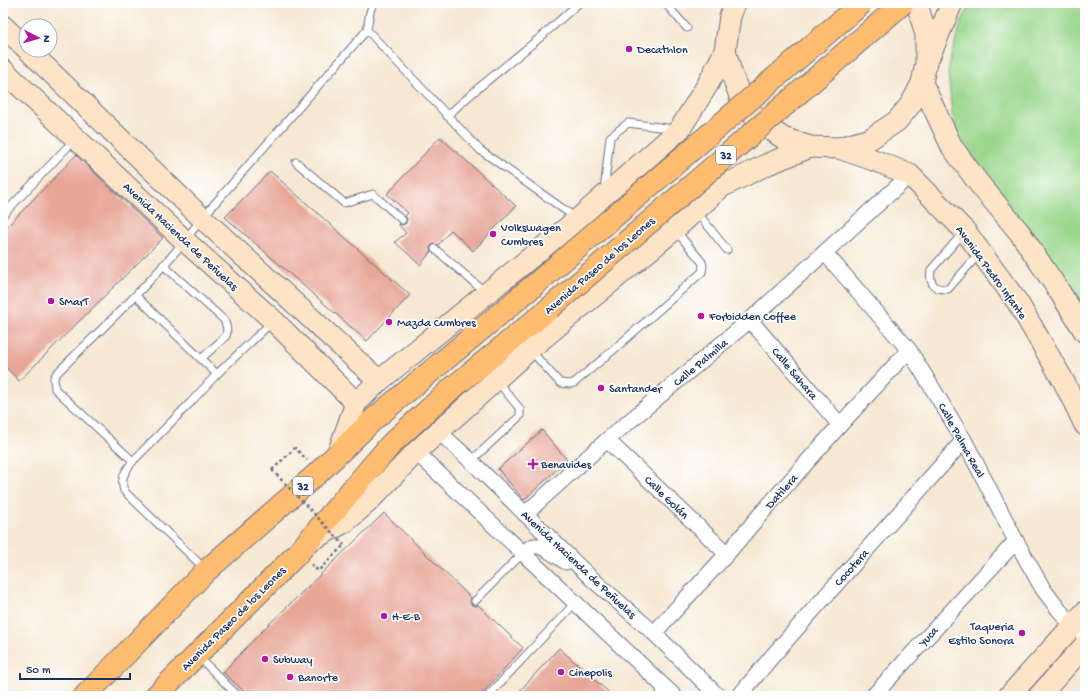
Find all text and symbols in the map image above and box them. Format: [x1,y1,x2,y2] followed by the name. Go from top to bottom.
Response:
[18,18,58,58] north arrow
[40,35,52,43] text: N
[624,44,634,54] marker: Decathlon
[636,44,688,58] place label: Decathlon
[716,146,736,164] road number: 32
[119,180,240,295] street label: Avenida Hacienda de Peñuelas
[542,214,659,318] street label: Avenida Paseo de los Leones
[500,222,561,250] place label: Volkswagen Cumbres
[952,224,1030,323] street label: Avenida Pedro Infante
[488,229,498,239] marker: Volkswagen Cumbres
[46,296,56,306] marker: SMarT
[59,296,90,310] place label: SMarT
[696,311,706,321] marker: Forbidden Coffee
[708,311,797,325] place label: Forbidden Coffee
[384,317,394,327] marker: Mazda Cumbres
[397,317,476,331] place label: Mazda Cumbres
[671,337,732,390] street label: Calle Palmilla
[768,345,820,403] street label: Calle Sahara
[596,383,606,393] marker: Santander
[609,383,663,397] place label: Santander
[934,401,987,481] street label: Calle Palma Real
[528,459,538,469] marker: Benavides
[540,459,592,473] place label: Benavides
[763,472,802,513] street label: Datilera
[640,474,691,523] street label: Calle Golán
[293,477,313,495] road number: 32
[517,508,638,623] street label: Avenida Hacienda de Peñuelas
[832,547,873,590] street label: Cocotera
[179,564,290,674] street label: Avenida Paseo de los Leones
[379,611,389,621] marker: H-E-B
[392,611,421,625] place label: H-E-B
[948,621,1014,649] place label: Taqueria Estilo Sonora
[916,624,942,651] street label: Yuca
[1017,628,1027,638] marker: Taqueria Estilo Sonora
[260,654,270,664] marker: Subway
[273,654,312,668] place label: Subway
[20,655,130,681] scale bar
[26,664,51,678] text: 50 m
[556,667,566,677] marker: Cinepolis
[569,667,612,681] place label: Cinepolis
[285,672,295,682] marker: Banorte
[297,672,339,686] place label: Banorte

